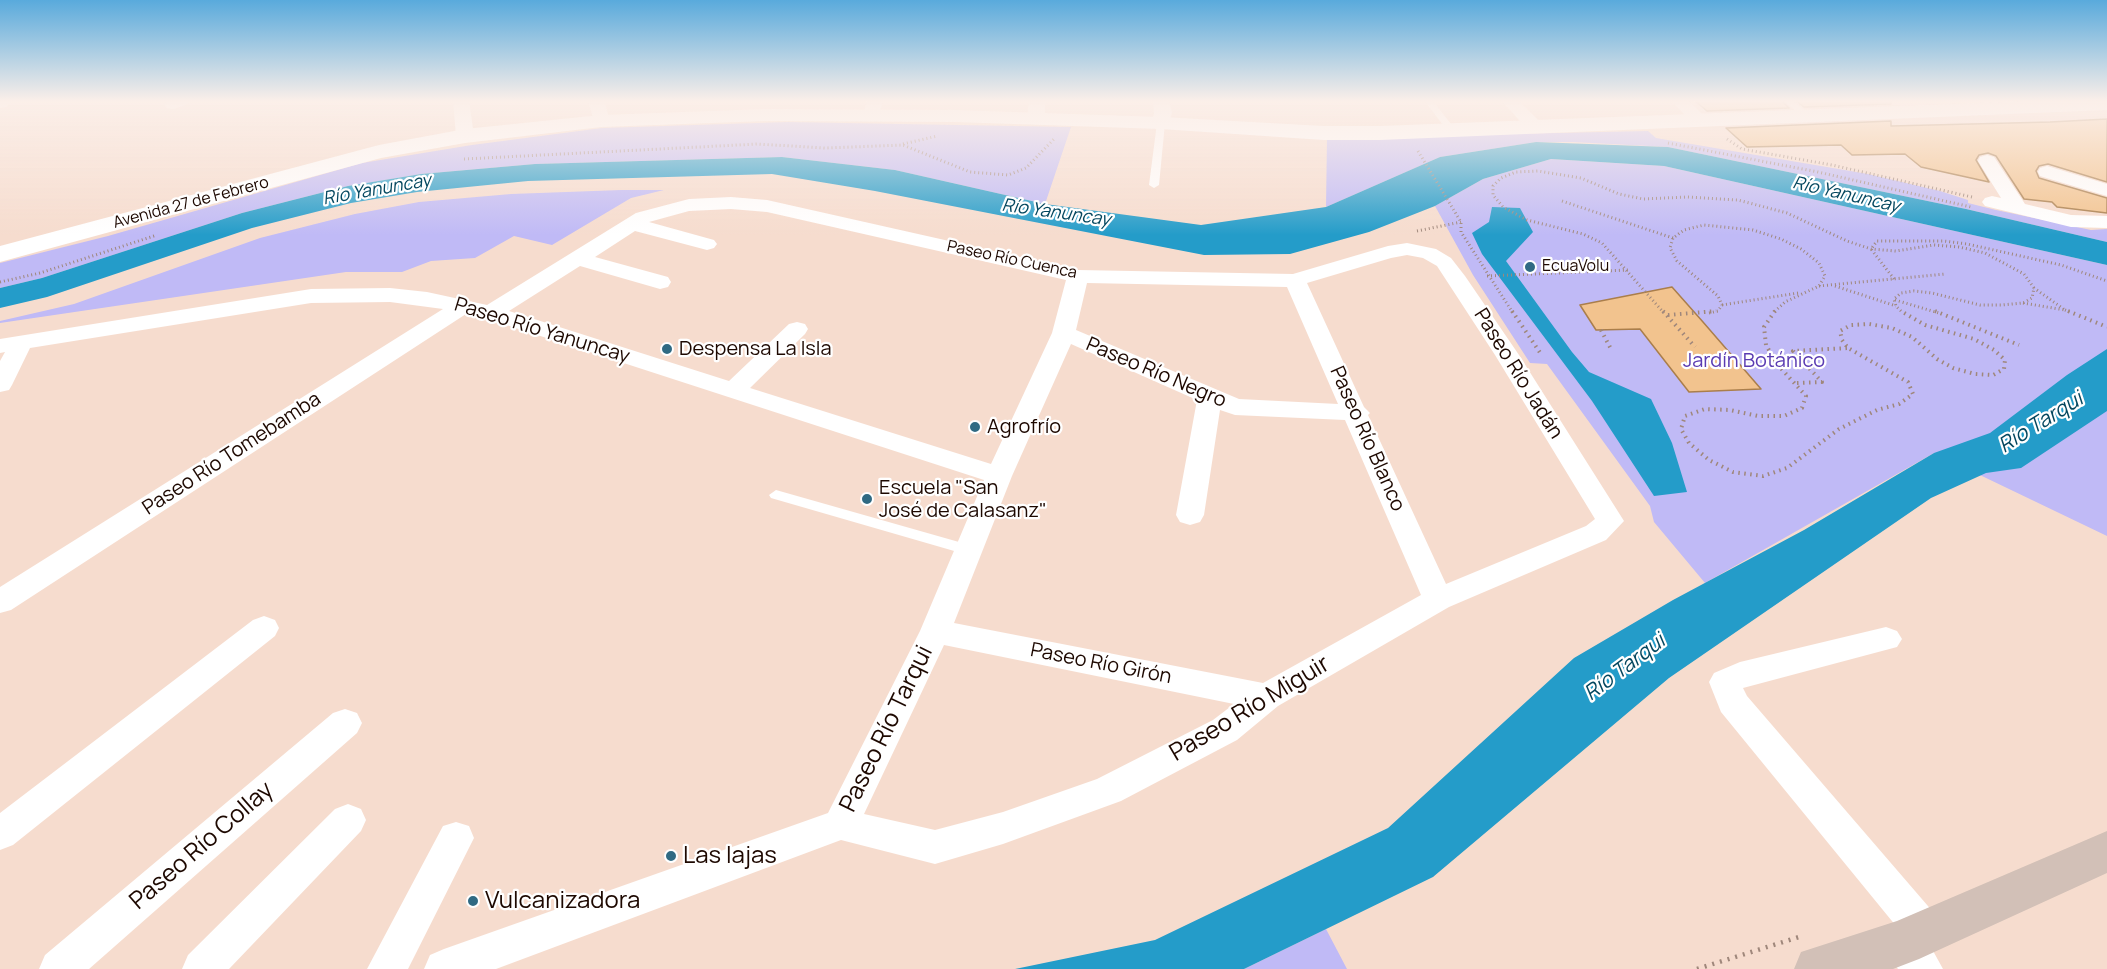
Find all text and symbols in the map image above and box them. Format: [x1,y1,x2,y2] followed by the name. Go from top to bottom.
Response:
[321,170,433,210] water label: Río Yanuncay
[1790,172,1902,218] water label: Río Yanuncay
[111,173,271,233] street label: Avenida 27 de Febrero
[1000,195,1112,231] water label: Río Yanuncay
[945,237,1079,283] street label: Paseo Río Cuenca
[1542,257,1609,277] place label: EcuaVolu
[1523,260,1537,274] marker: EcuaVolu
[451,293,633,369] street label: Paseo Río Yanuncay
[1468,304,1568,444] street label: Paseo Río Jadán
[1082,333,1230,413] street label: Paseo Río Negro
[679,337,832,361] place label: Despensa La Isla
[660,342,674,356] marker: Despensa La Isla
[1683,349,1825,373] park label: Jardín Botánico
[1324,363,1410,515] street label: Paseo Río Blanco
[138,387,326,521] street label: Paseo Río Tomebamba
[1994,387,2088,459] water label: Río Tarqui
[987,415,1061,439] place label: Agrofrío
[968,420,982,434] marker: Agrofrío
[879,476,1047,523] place label: Escuela "San José de Calasanz"
[860,492,874,506] marker: Escuela "San José de Calasanz"
[1580,629,1670,707] water label: Río Tarqui
[1028,639,1174,689] street label: Paseo Río Girón
[834,641,940,817] street label: Paseo Río Tarqui
[1165,650,1335,768] street label: Paseo Río Miguir
[124,776,280,916] street label: Paseo Río Collay
[683,842,777,870] place label: Las lajas
[664,849,678,863] marker: Las lajas
[485,887,640,915] place label: Vulcanizadora
[466,894,480,908] marker: Vulcanizadora

